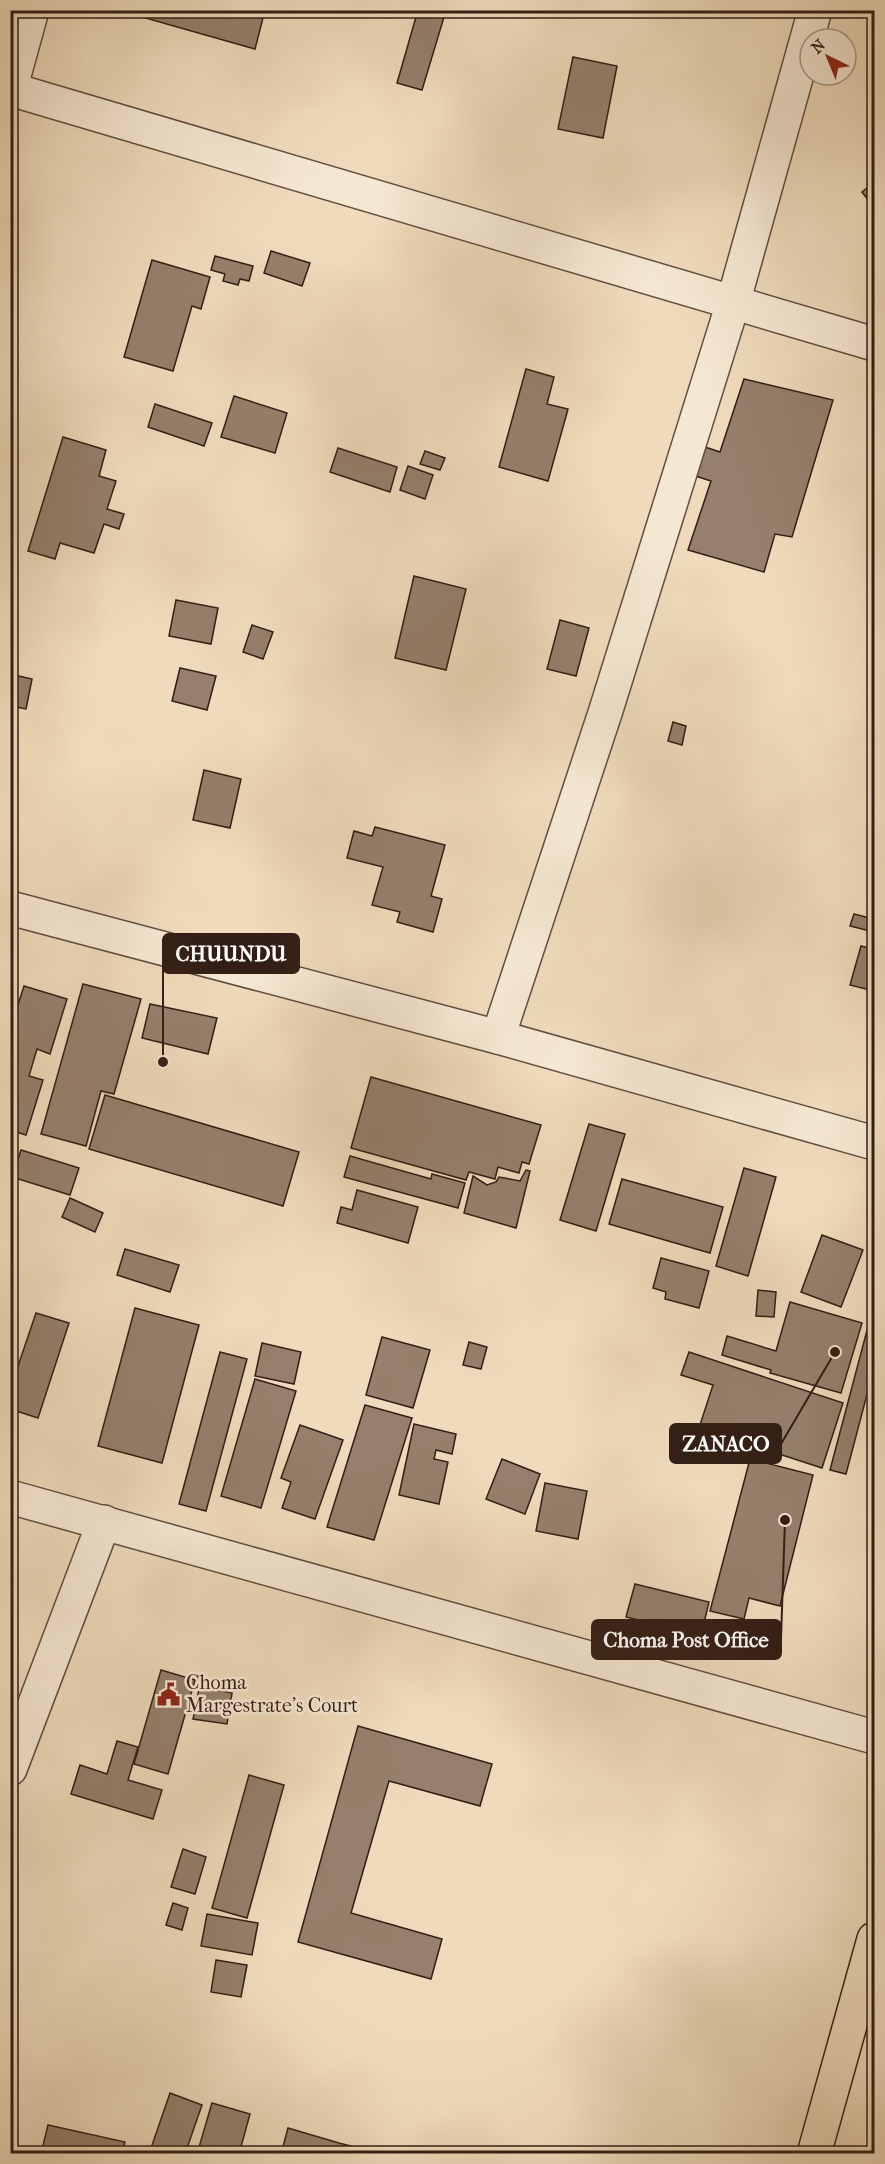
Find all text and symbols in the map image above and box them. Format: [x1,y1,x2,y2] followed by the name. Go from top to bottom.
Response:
[798,27,858,87] north arrow
[807,35,830,57] text: N
[163,934,299,973] callout: CHUUNDU
[175,942,287,966] text: CHUUNDU
[670,1424,781,1463] callout: ZANACO
[682,1432,770,1456] text: ZANACO
[592,1620,781,1659] callout: Choma Post Office
[603,1628,769,1652] text: Choma Post Office
[186,1671,358,1717] place label: Choma Margestrate's Court
[155,1681,181,1707] public building icon: Choma Margestrate's Court

